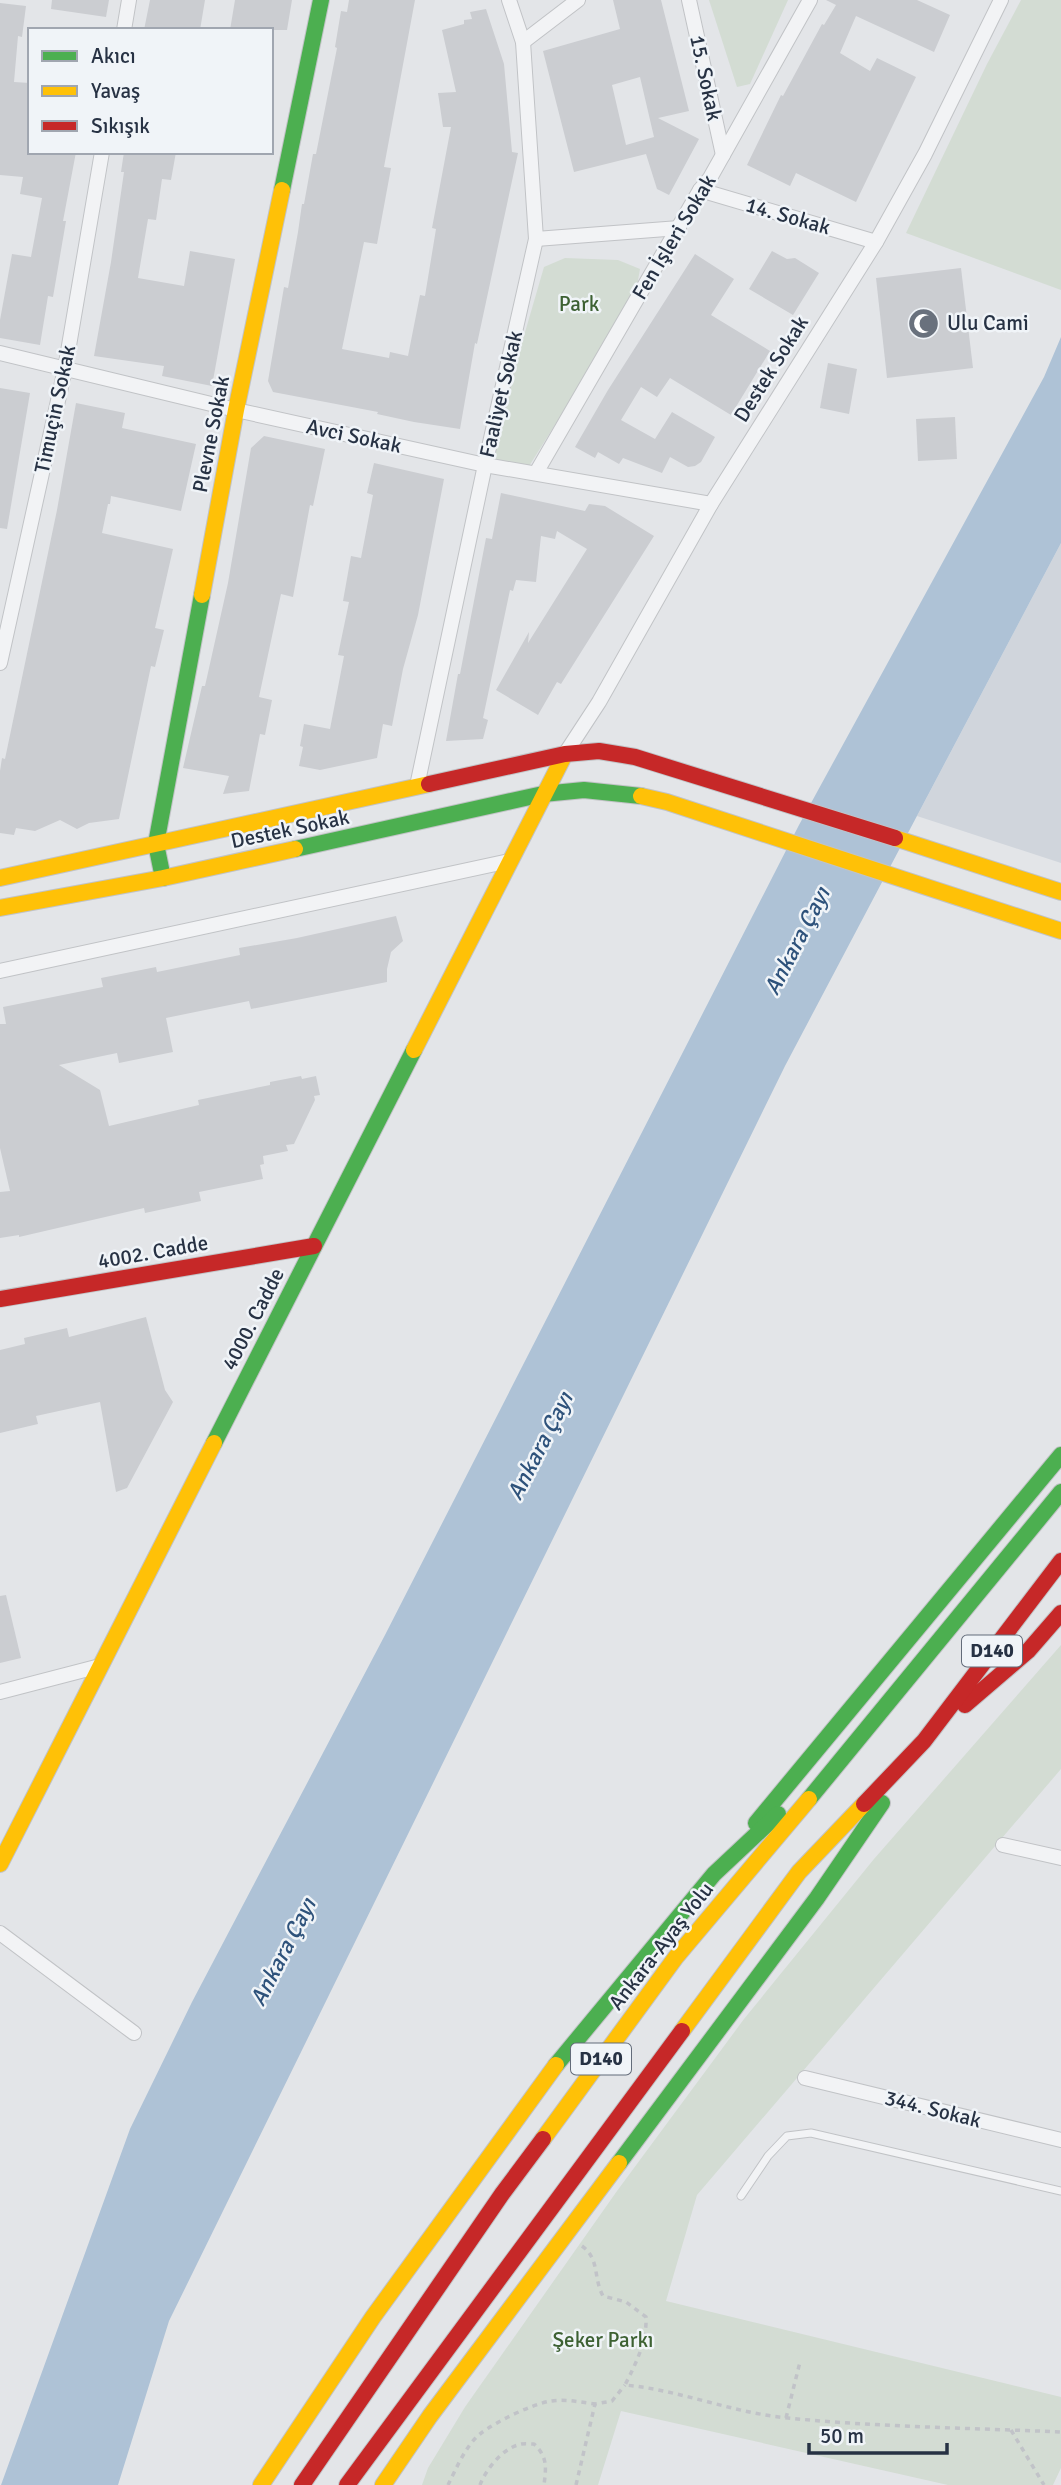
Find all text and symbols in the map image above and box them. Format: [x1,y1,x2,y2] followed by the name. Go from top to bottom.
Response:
[28,28,273,154] legend
[684,33,728,124] street label: 15. Sokak
[91,43,136,69] text: Akıcı
[91,78,140,104] text: Yavaş
[91,113,150,139] text: Sıkışık
[626,169,722,304] street label: Fen İşleri Sokak
[743,191,834,241] street label: 14. Sokak
[559,291,600,317] park label: Park
[907,306,941,340] mosque icon: Ulu Cami
[947,310,1029,336] place label: Ulu Cami
[728,311,814,427] street label: Destek Sokak
[474,328,528,460] street label: Faaliyet Sokak
[29,342,81,475] street label: Timuçin Sokak
[187,373,235,495] street label: Plevne Sokak
[304,413,404,459] street label: Avci Sokak
[228,804,352,854] street label: Destek Sokak
[757,881,837,1000] water label: Ankara Çayı
[96,1230,210,1274] street label: 4002. Cadde
[216,1263,290,1375] street label: 4000. Cadde
[500,1386,580,1505] water label: Ankara Çayı
[962,1636,1022,1666] road number: D140
[603,1877,719,2015] street label: Ankara-Ayaş Yolu
[243,1892,323,2011] water label: Ankara Çayı
[571,2044,631,2074] road number: D140
[882,2084,984,2134] street label: 344. Sokak
[552,2327,654,2353] park label: Şeker Parkı
[809,2412,947,2456] scale bar
[820,2423,864,2449] text: 50 m

